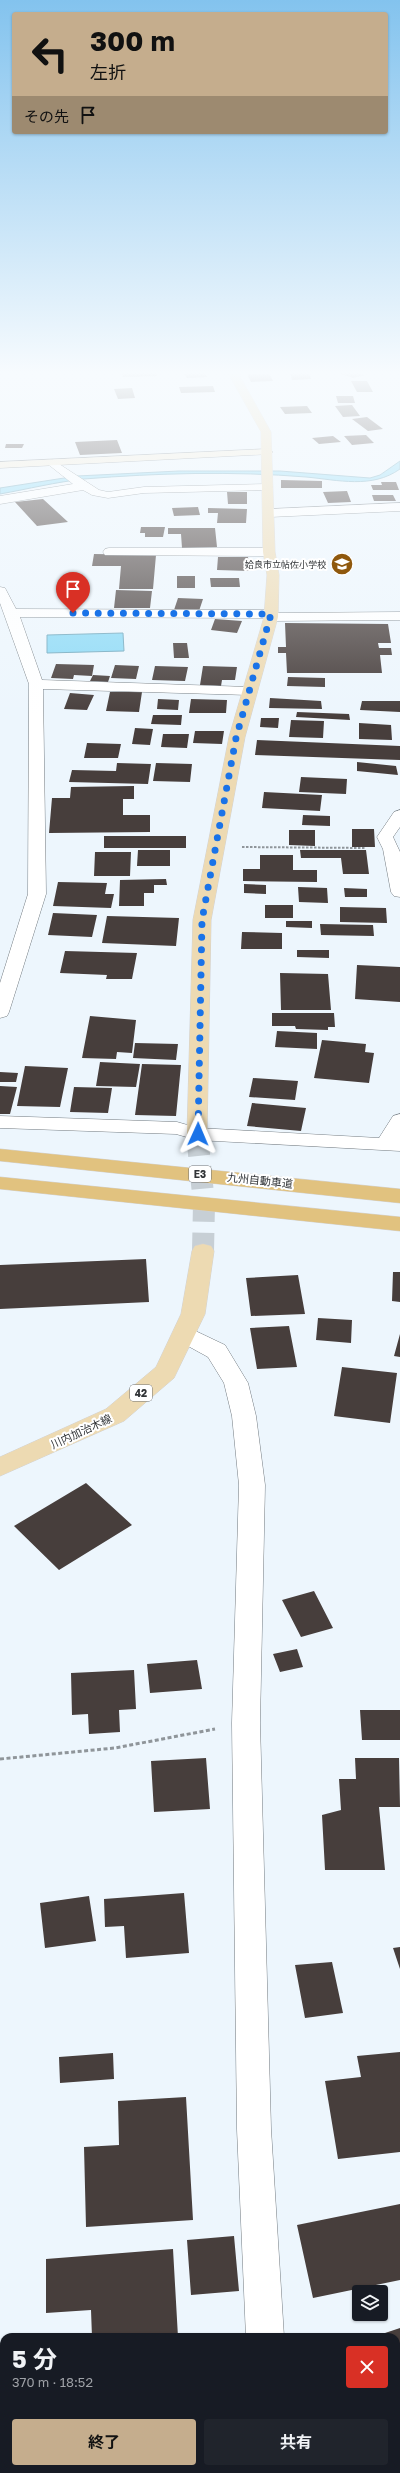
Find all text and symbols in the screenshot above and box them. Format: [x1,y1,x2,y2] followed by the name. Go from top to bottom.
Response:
[90,24,175,57] text: 300 m
[24,28,76,80] icon: left
[90,61,126,83] text: 左折
[77,104,99,126] icon: arrive
[24,107,69,125] text: その先
[329,551,355,577] school or university icon: 姶良市立帖佐小学校
[245,559,326,570] place label: 姶良市立帖佐小学校
[56,572,90,613] pin
[62,578,84,600] icon: arrive
[177,1113,219,1155] position arrow
[189,1166,211,1182] road number: E3
[227,1170,293,1190] street label: 九州自動車道
[130,1385,152,1401] road number: 42
[48,1411,114,1451] street label: 川内加治木線
[352,2285,388,2321] map controls
[352,2285,388,2321] button: layers
[12,2344,57,2373] text: 5 分
[346,2346,388,2388] button: close
[12,2374,93,2390] text: 370 m · 18:52
[12,2419,196,2465] button: 終了
[204,2419,388,2465] button: 共有

